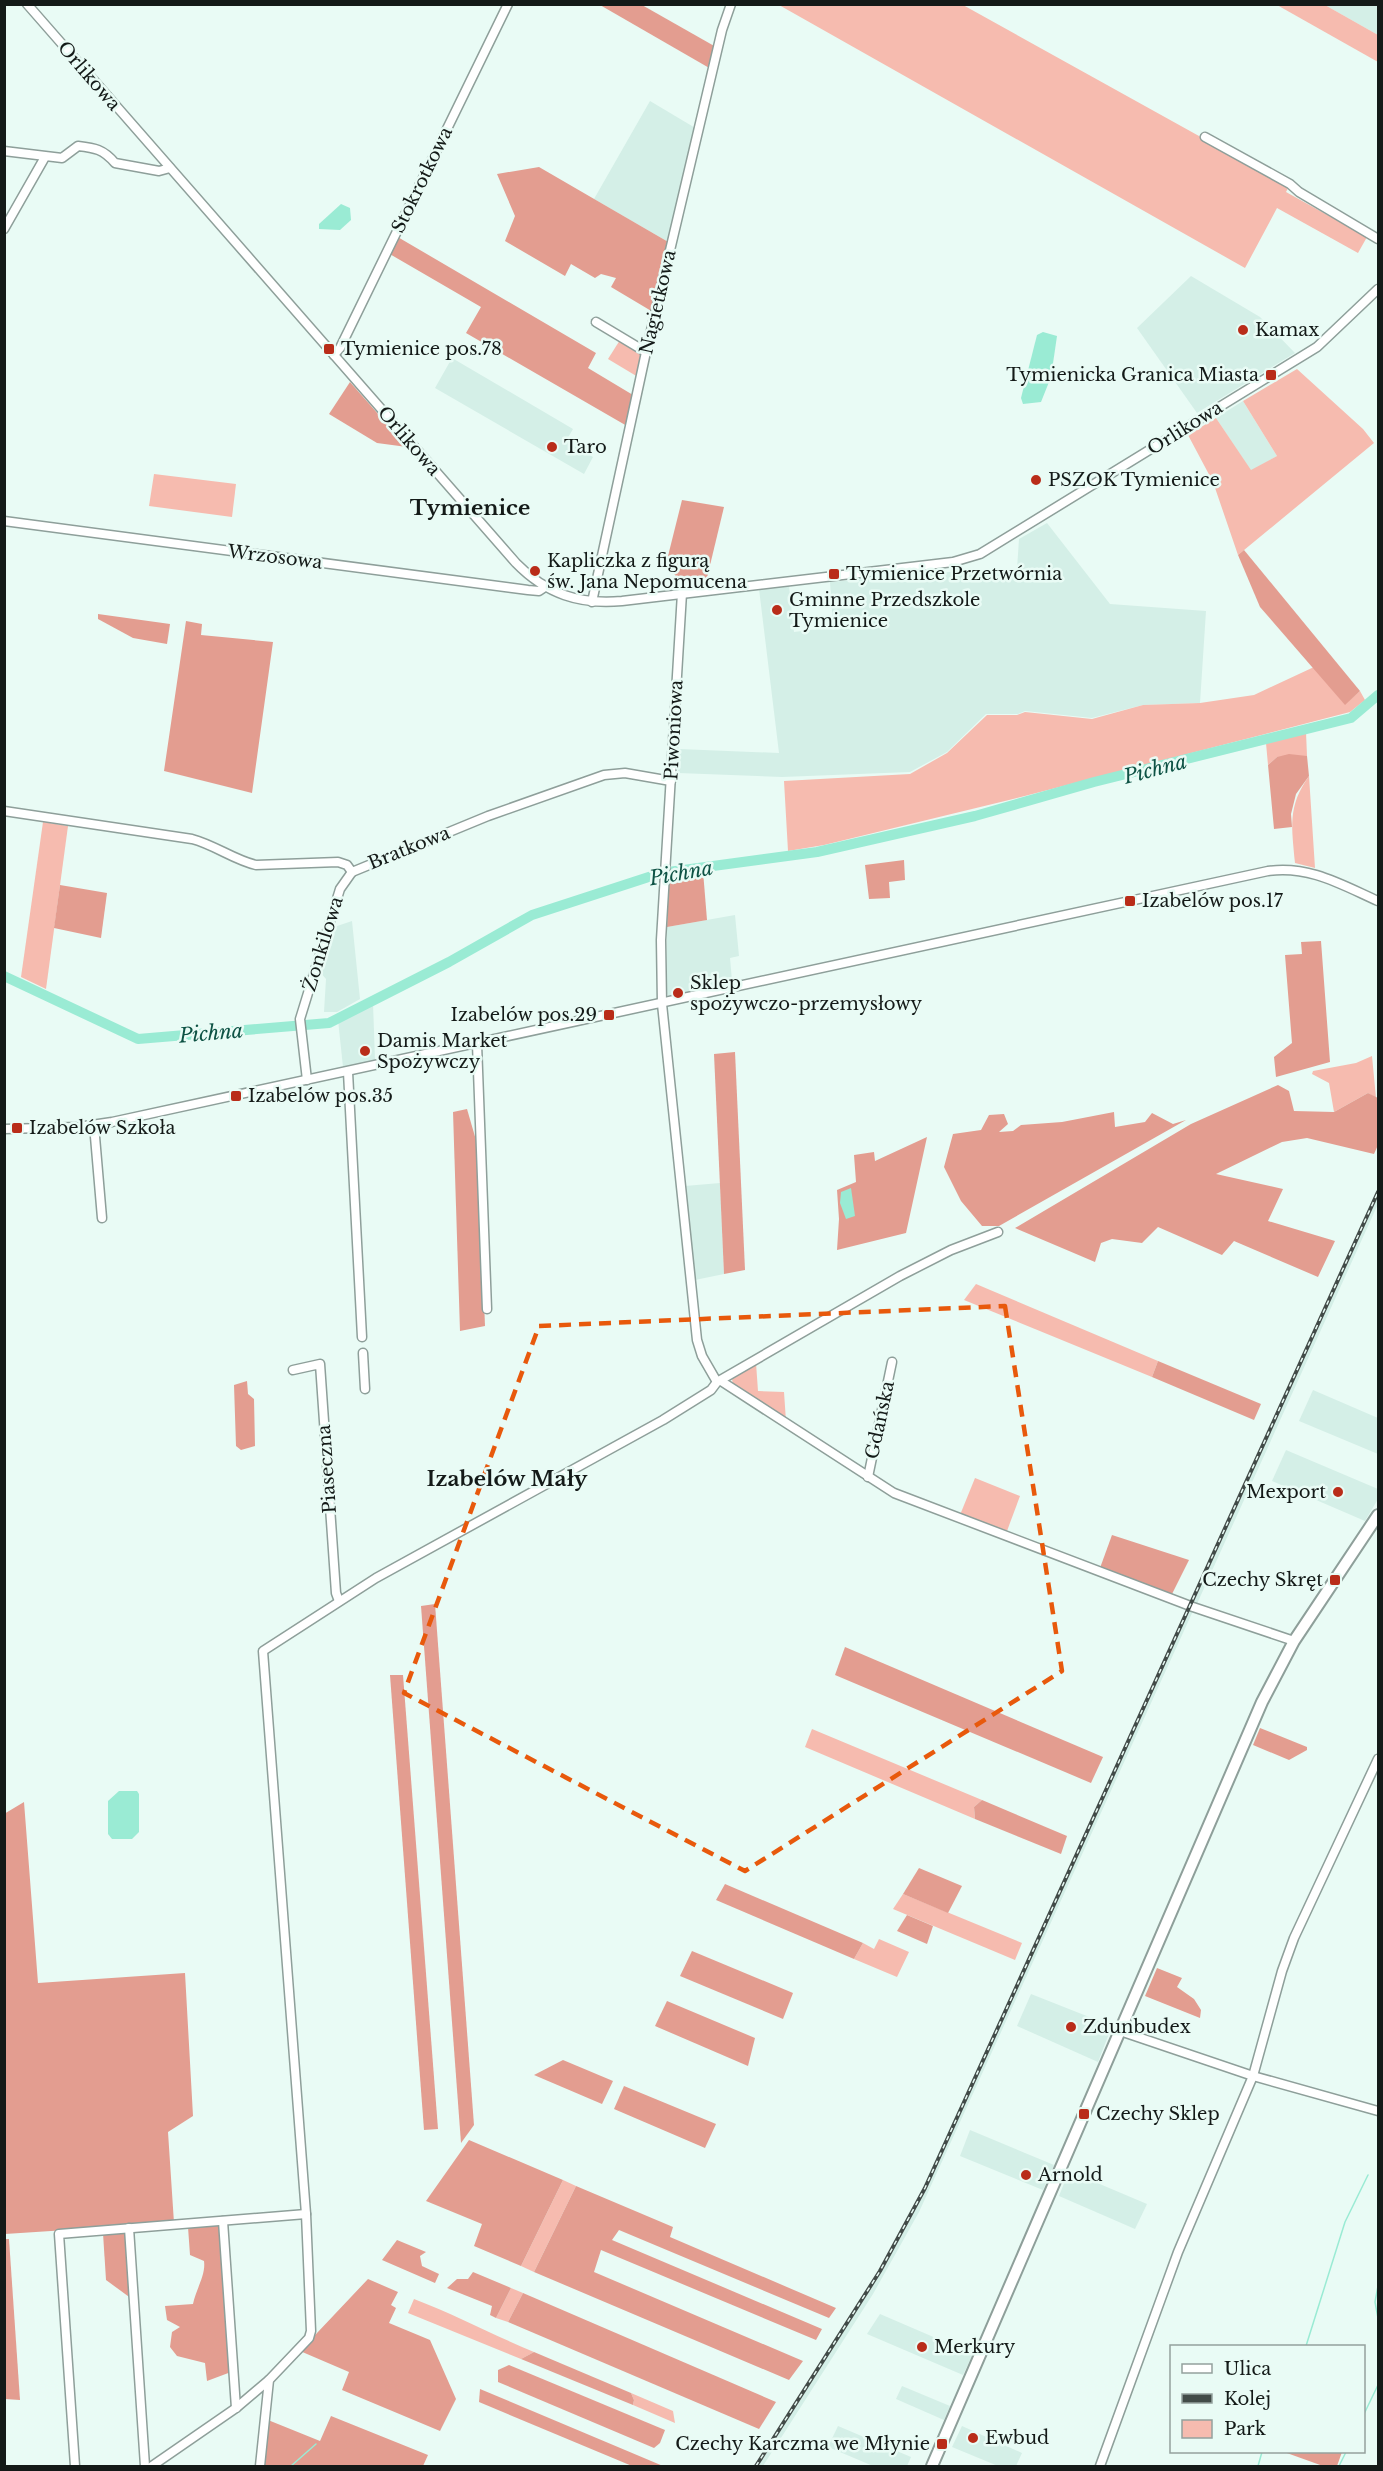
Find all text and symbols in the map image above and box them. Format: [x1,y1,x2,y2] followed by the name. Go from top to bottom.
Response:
[53,37,125,115] street label: Orlikowa
[387,123,457,237] street label: Stokrotkowa
[635,248,681,356] street label: Nagietkowa
[1255,319,1319,341] place label: Kamax
[1236,323,1250,337] marker: Kamax
[341,338,502,360] place label: Tymienice pos.78
[322,342,336,356] marker: Tymienice pos.78
[1006,364,1259,386] place label: Tymienicka Granica Miasta
[1264,368,1278,382] marker: Tymienicka Granica Miasta
[1143,396,1227,460] street label: Orlikowa
[373,402,445,480] street label: Orlikowa
[564,436,607,458] place label: Taro
[545,440,559,454] marker: Taro
[1048,469,1220,491] place label: PSZOK Tymienice
[1029,473,1043,487] marker: PSZOK Tymienice
[410,495,530,521] district label: Tymienice
[225,540,324,574] street label: Wrzosowa
[547,550,747,593] place label: Kapliczka z figurą św. Jana Nepomucena
[846,563,1062,585] place label: Tymienice Przetwórnia
[528,564,542,578] marker: Kapliczka z figurą św. Jana Nepomucena
[827,567,841,581] marker: Tymienice Przetwórnia
[789,589,980,632] place label: Gminne Przedszkole Tymienice
[770,603,784,617] marker: Gminne Przedszkole Tymienice
[660,679,688,781] street label: Piwoniowa
[1120,749,1189,789] water label: Pichna
[365,822,453,874] street label: Bratkowa
[646,856,715,891] water label: Pichna
[1142,890,1284,912] place label: Izabelów pos.17
[297,894,348,994] street label: Żonkilowa
[1123,894,1137,908] marker: Izabelów pos.17
[690,972,923,1015] place label: Sklep spożywczo-przemysłowy
[671,986,685,1000] marker: Sklep spożywczo-przemysłowy
[451,1004,597,1026] place label: Izabelów pos.29
[602,1008,616,1022] marker: Izabelów pos.29
[177,1018,244,1048] water label: Pichna
[377,1030,507,1073] place label: Damis Market Spożywczy
[358,1044,372,1058] marker: Damis Market Spożywczy
[248,1085,393,1107] place label: Izabelów pos.35
[229,1089,243,1103] marker: Izabelów pos.35
[29,1117,175,1139] place label: Izabelów Szkoła
[10,1121,24,1135] marker: Izabelów Szkoła
[861,1379,899,1461] street label: Gdańska
[313,1424,341,1514] street label: Piaseczna
[427,1466,588,1492] district label: Izabelów Mały
[1246,1481,1326,1503] place label: Mexport
[1331,1485,1345,1499] marker: Mexport
[1202,1569,1323,1591] place label: Czechy Skręt
[1328,1573,1342,1587] marker: Czechy Skręt
[1083,2016,1191,2038] place label: Zdunbudex
[1064,2020,1078,2034] marker: Zdunbudex
[1096,2103,1220,2125] place label: Czechy Sklep
[1077,2107,1091,2121] marker: Czechy Sklep
[1037,2164,1103,2186] place label: Arnold
[1019,2168,1033,2182] marker: Arnold
[934,2336,1016,2358] place label: Merkury
[915,2340,929,2354] marker: Merkury
[1170,2345,1365,2453] legend
[1224,2358,1271,2380] text: Ulica
[1224,2388,1271,2410] text: Kolej
[1224,2418,1266,2440] text: Park
[985,2427,1049,2449] place label: Ewbud
[966,2431,980,2445] marker: Ewbud
[675,2433,930,2455] place label: Czechy Karczma we Młynie
[935,2437,949,2451] marker: Czechy Karczma we Młynie

